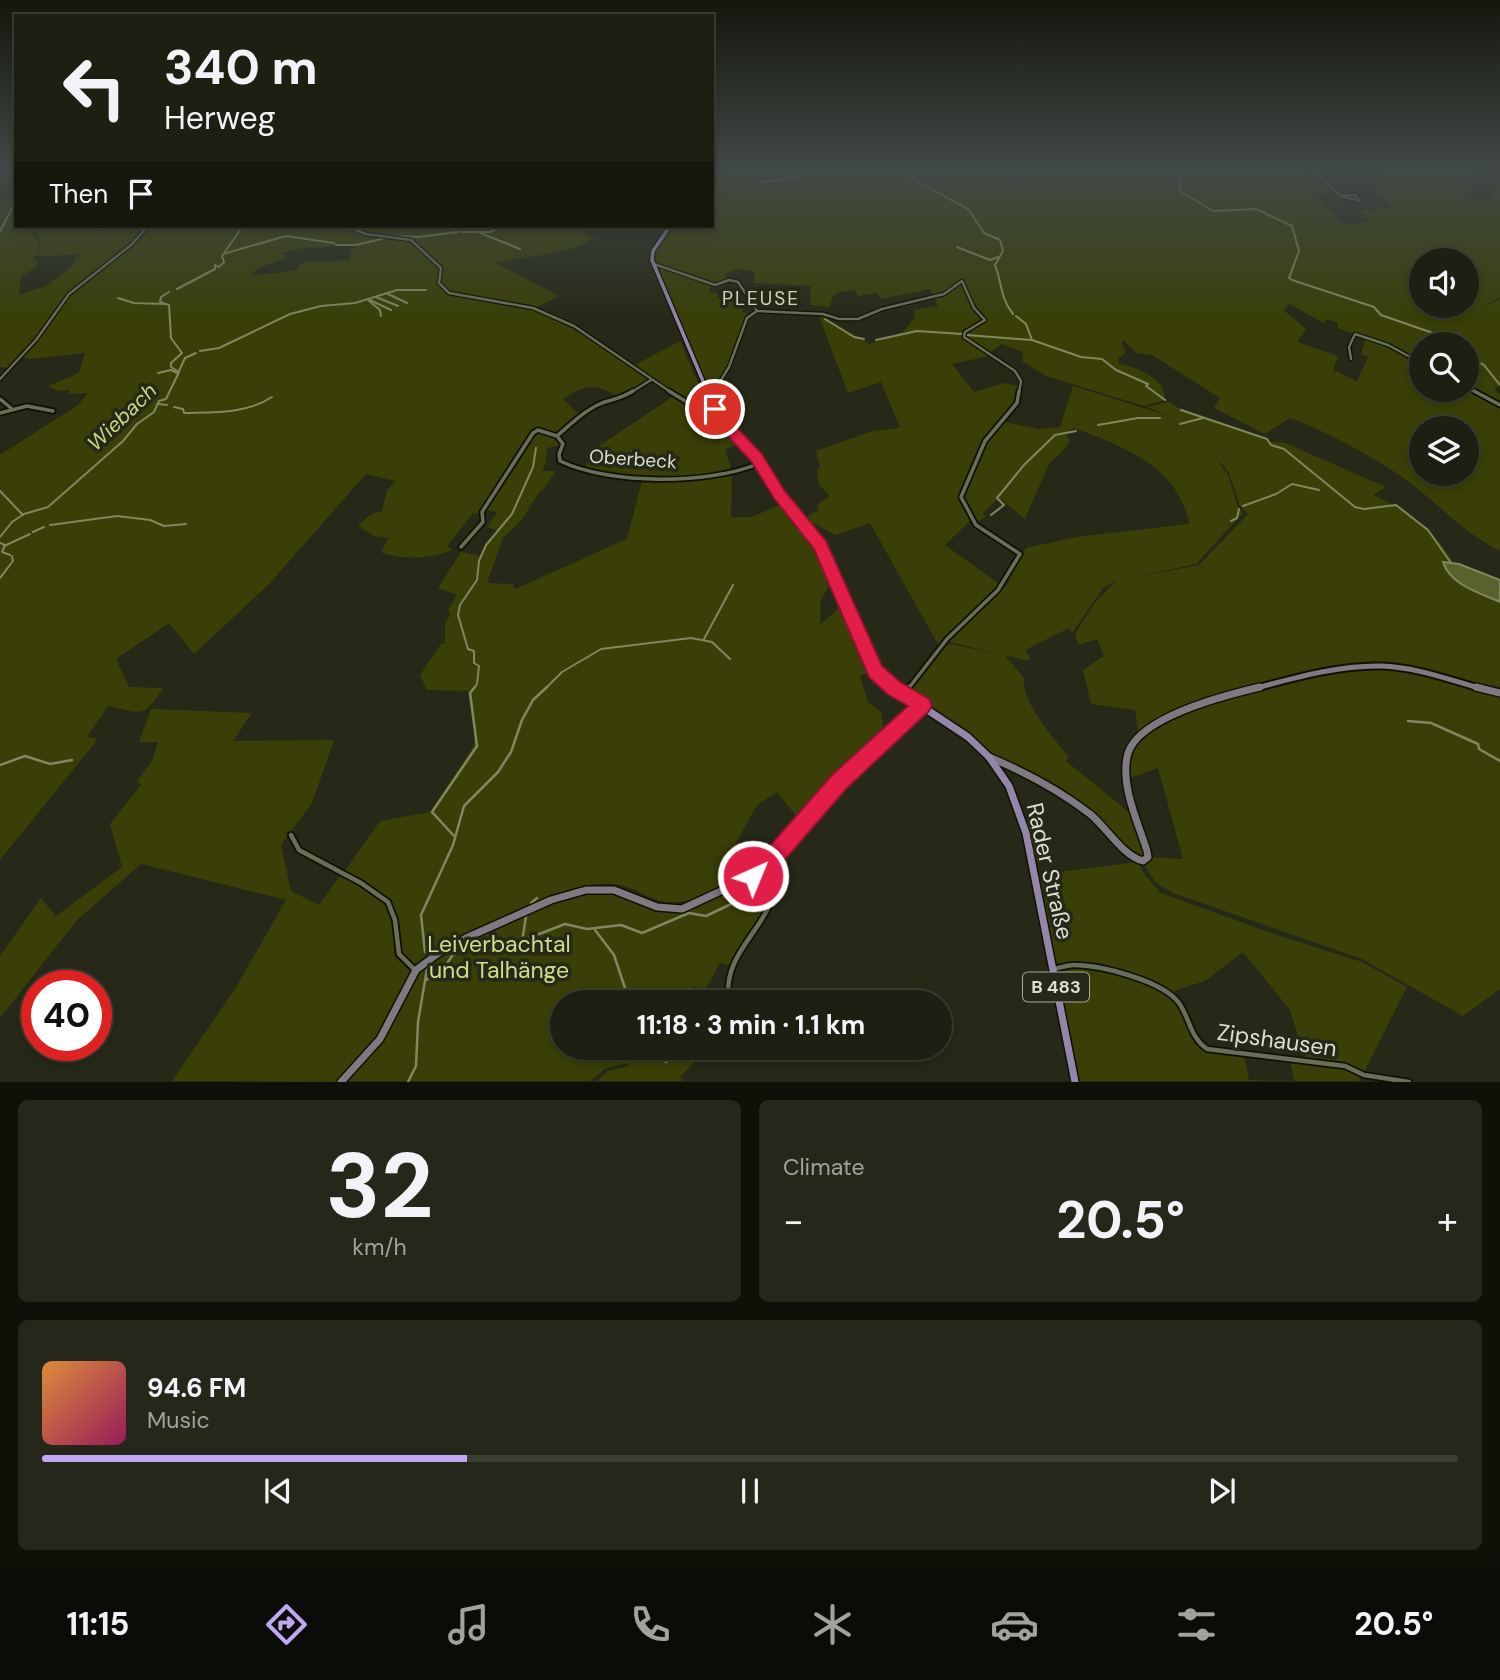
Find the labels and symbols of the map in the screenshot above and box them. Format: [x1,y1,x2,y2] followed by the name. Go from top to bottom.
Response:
[722,286,800,311] district label: PLEUSE
[81,377,163,457] water label: Wiebach
[685,379,745,439] pin
[588,443,678,475] street label: Oberbeck
[1020,800,1080,942] street label: Rader Straße
[716,839,790,913] position arrow
[427,929,571,985] park label: Leiverbachtal und Talhänge
[21,970,112,1061] speed limit sign: 40
[1023,972,1089,1002] road number: B 483
[1215,1017,1339,1063] street label: Zipshausen

